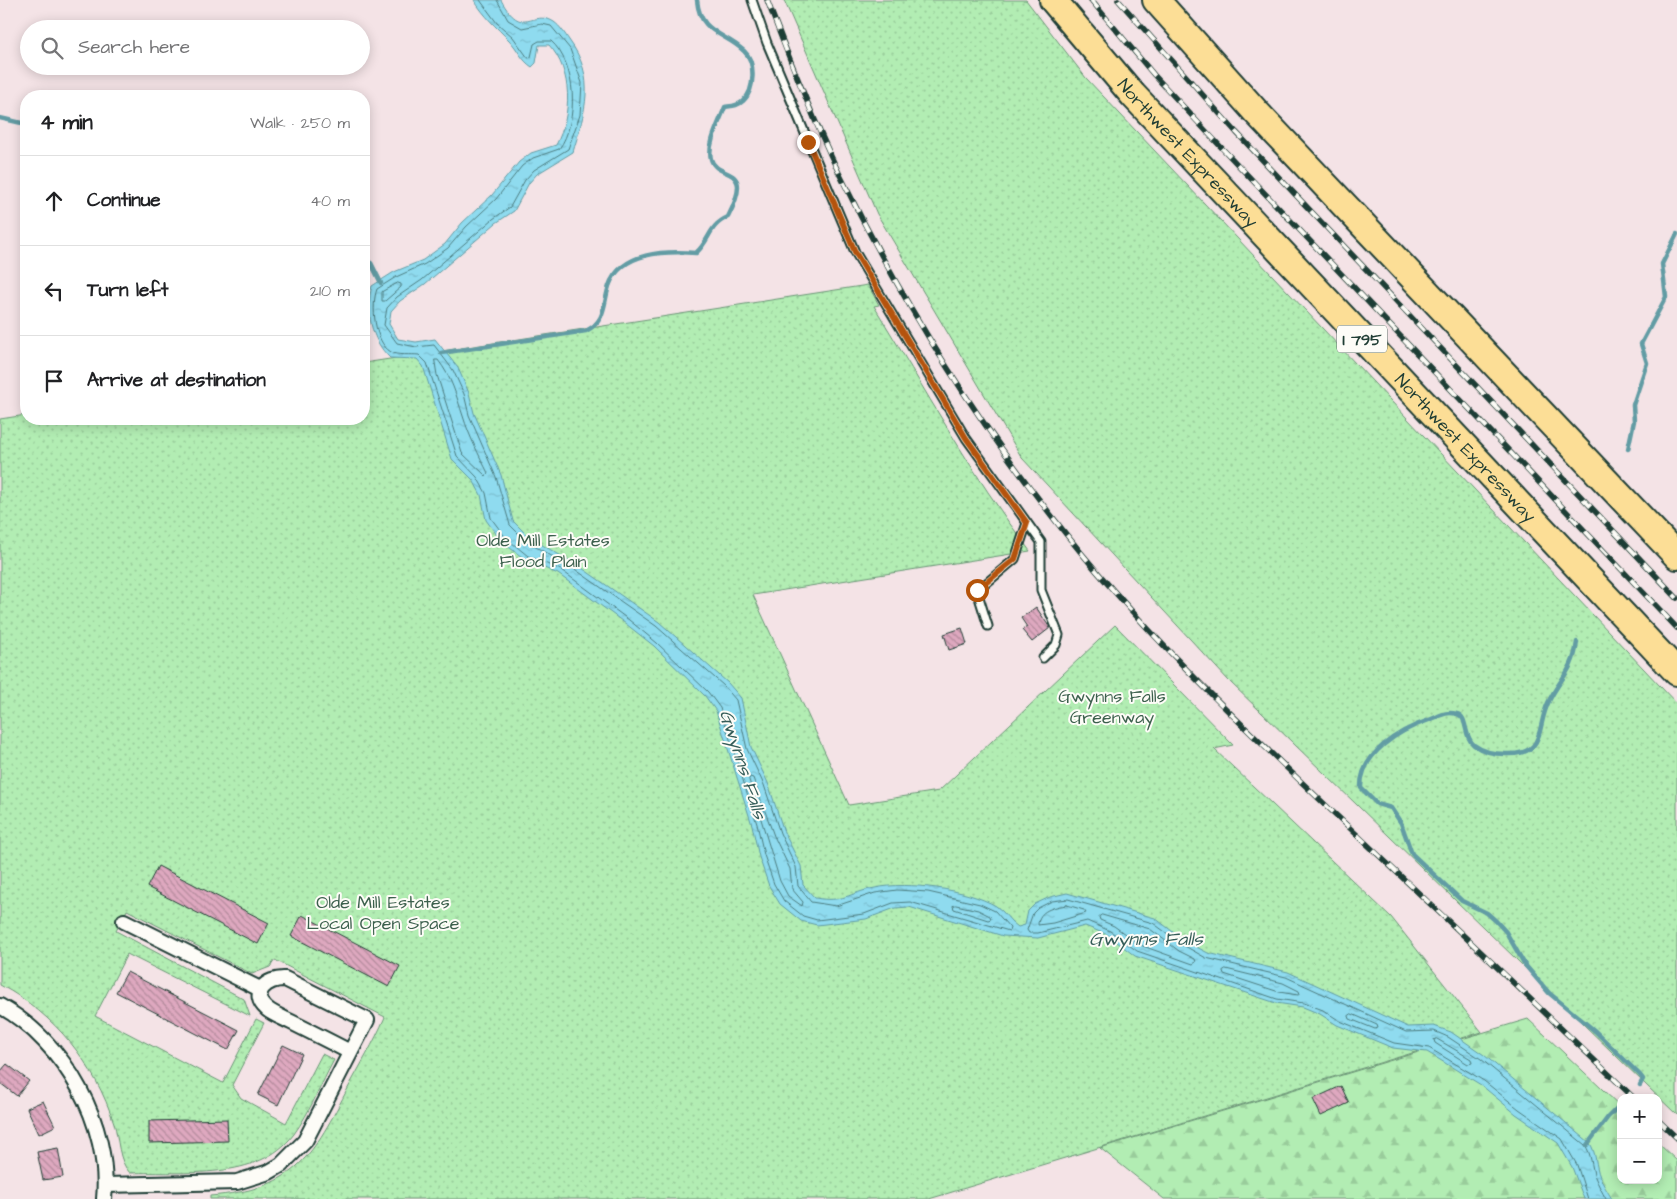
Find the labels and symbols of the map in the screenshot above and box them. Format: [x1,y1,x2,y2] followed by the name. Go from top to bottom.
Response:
[1111,73,1264,234] street label: Northwest Expressway
[797,131,820,154] route end
[1337,326,1387,352] road number: I 795
[1389,368,1542,529] street label: Northwest Expressway
[476,528,610,574] park label: Olde Mill Estates Flood Plain
[966,579,989,602] route start
[1058,684,1166,731] park label: Gwynns Falls Greenway
[712,706,773,824] water label: Gwynns Falls
[306,890,460,936] park label: Olde Mill Estates Local Open Space
[1089,926,1204,953] water label: Gwynns Falls

